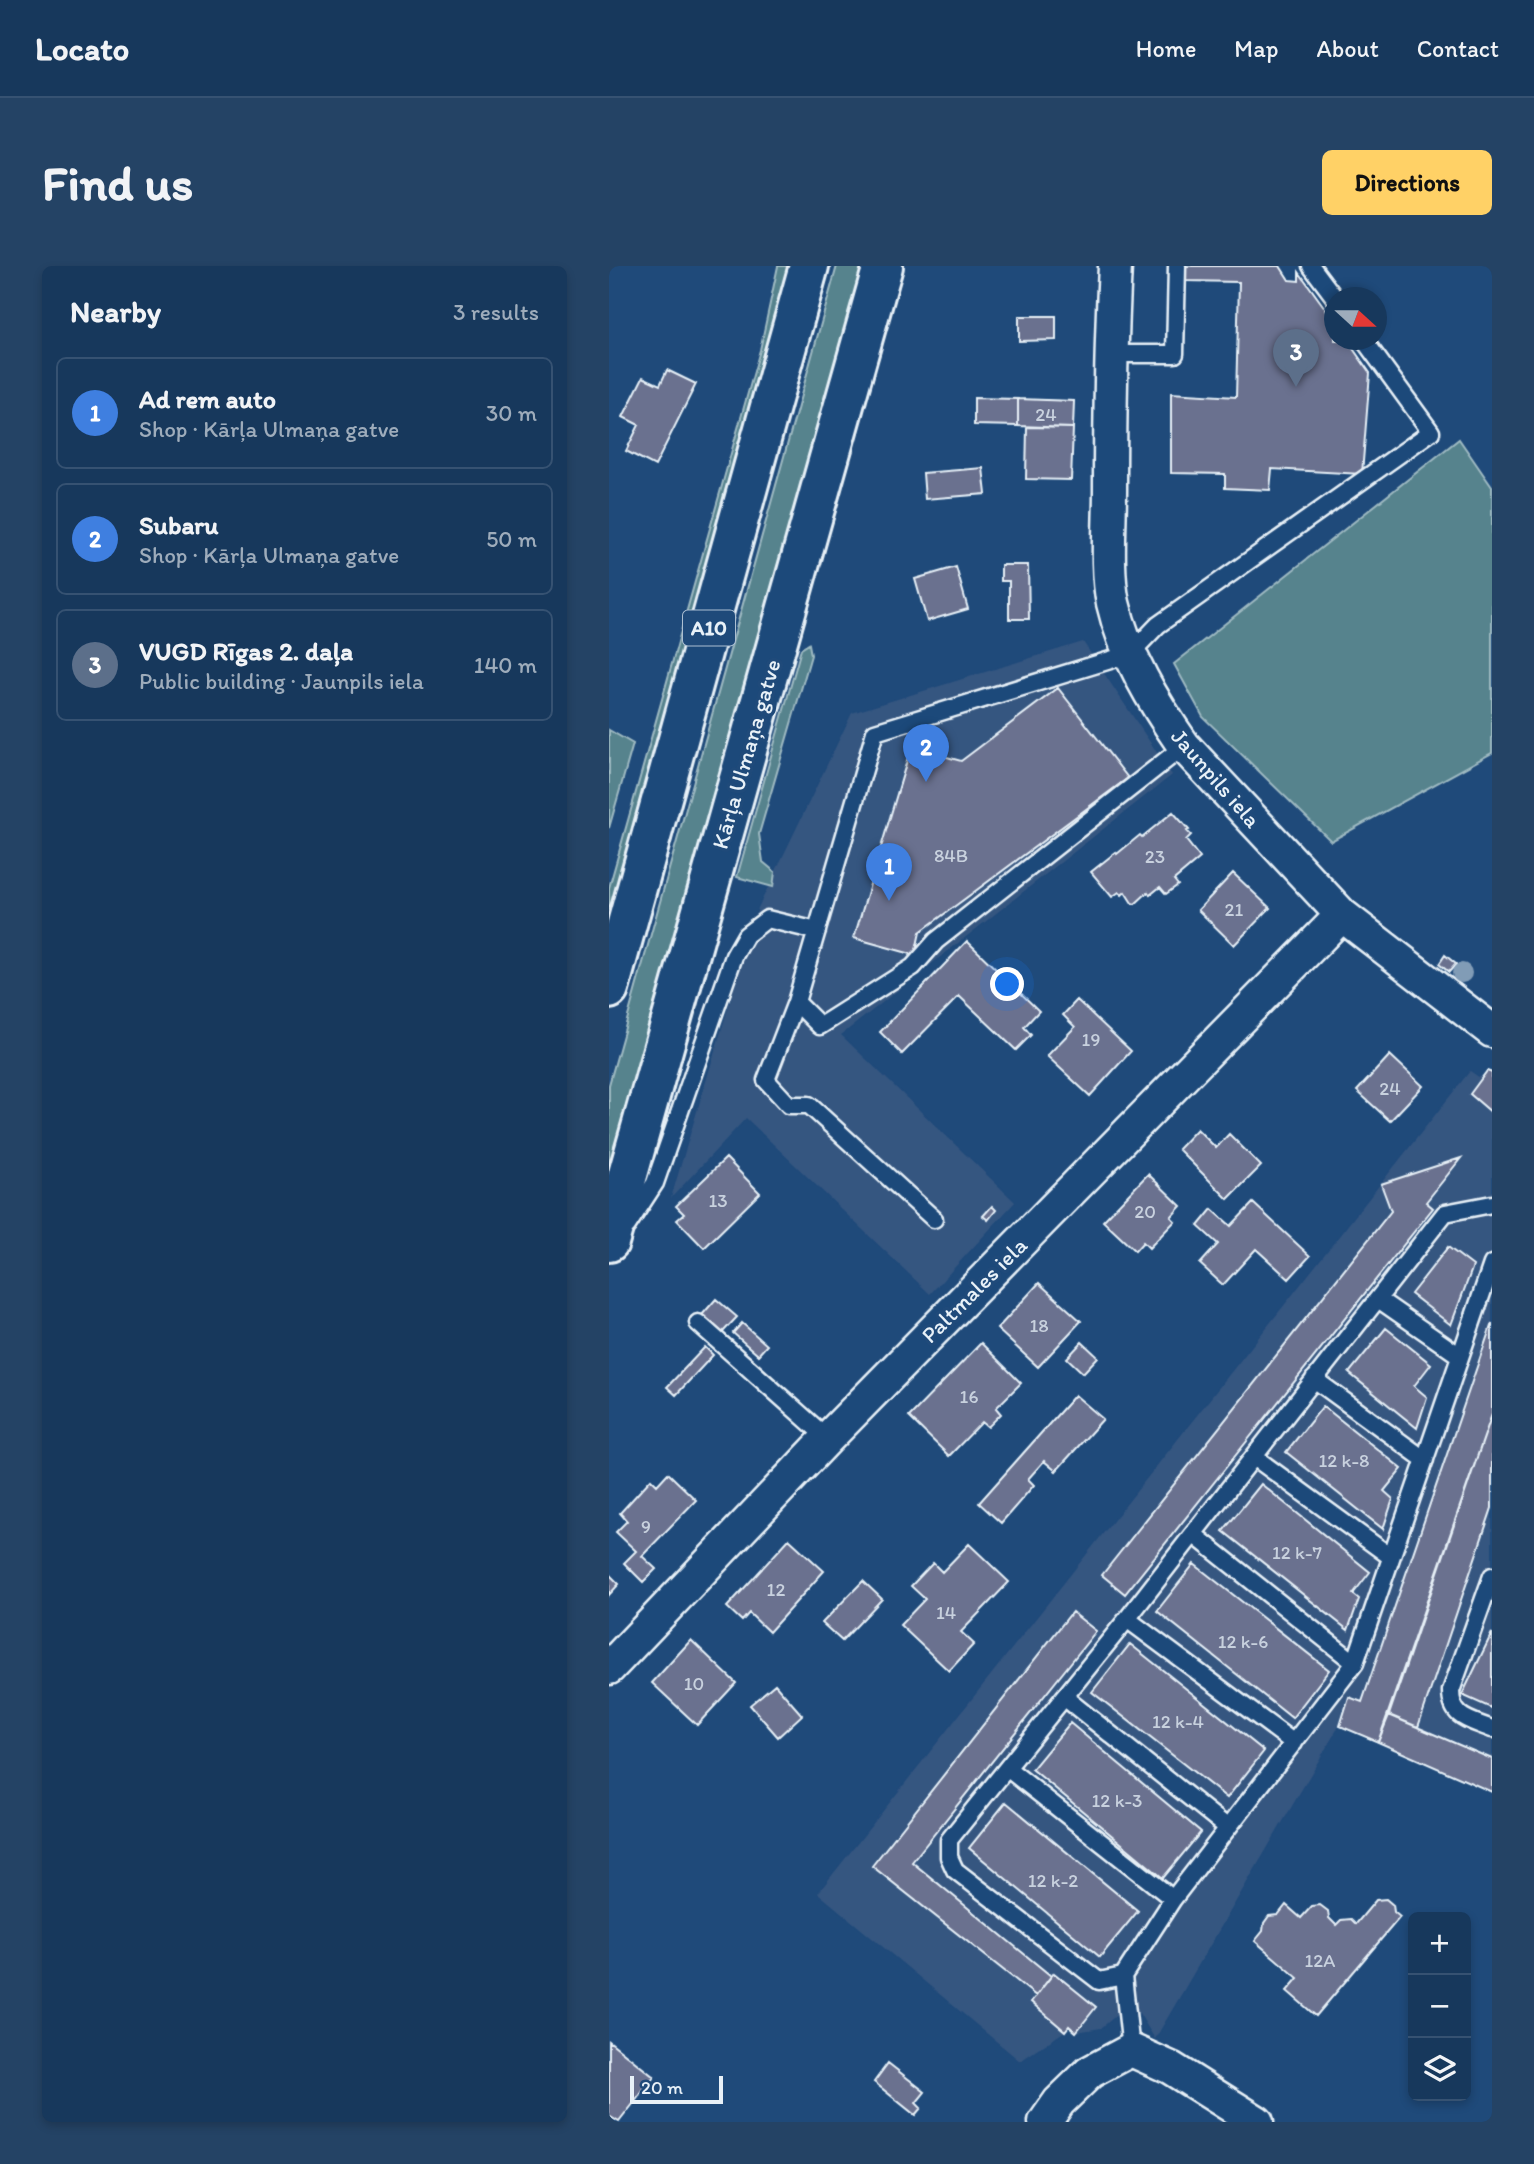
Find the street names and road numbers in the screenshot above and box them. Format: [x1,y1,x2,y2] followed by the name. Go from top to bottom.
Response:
[683,610,735,646] road number: A10
[706,656,786,852] street label: Kārļa Ulmaņa gatve
[1165,723,1267,834] street label: Jaunpils iela
[915,1231,1033,1349] street label: Paltmales iela

